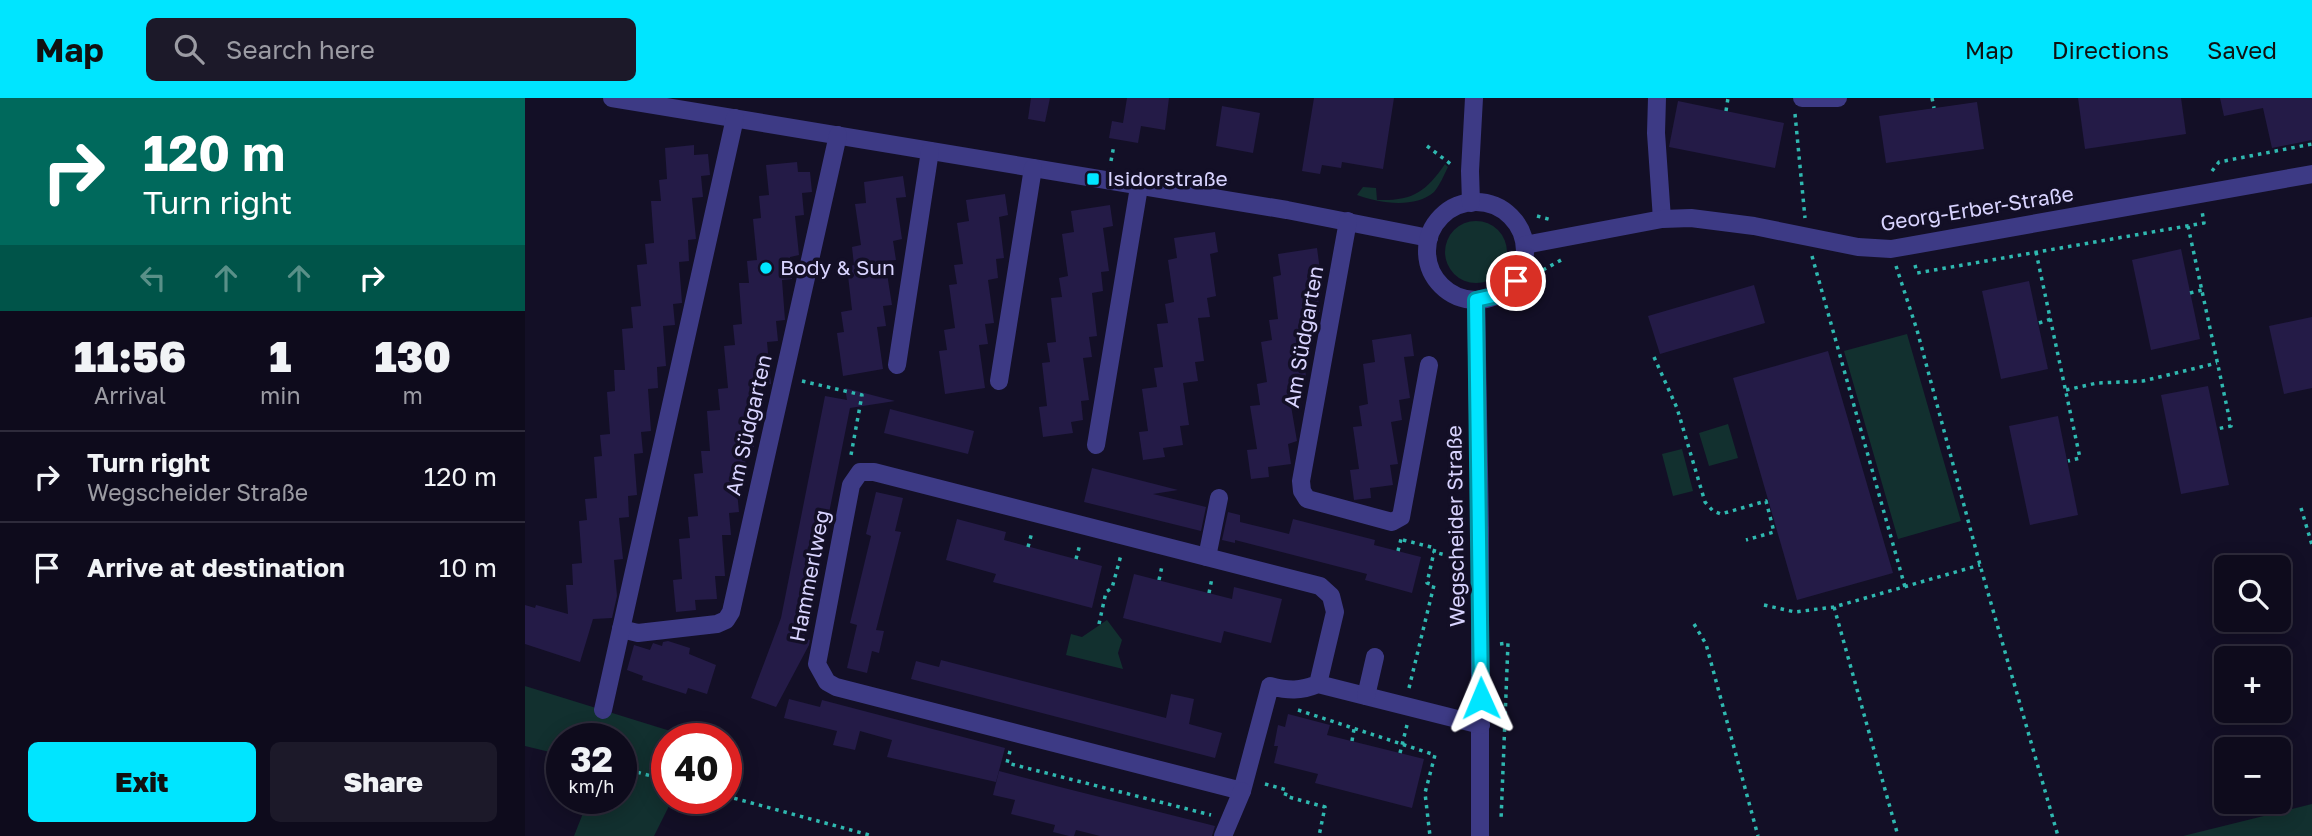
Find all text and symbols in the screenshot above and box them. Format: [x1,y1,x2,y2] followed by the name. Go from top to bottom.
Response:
[146,18,636,81] search box
[35,30,104,69] text: Map
[170,30,208,68] icon: search
[226,34,375,65] text: Search here
[1965,35,2014,64] text: Map
[2052,35,2169,64] text: Directions
[2207,35,2277,64] text: Saved
[143,123,285,182] text: 120 m
[28,126,119,217] icon: right
[1107,165,1228,191] place label: Isidorstraße
[1085,171,1101,187] marker: Isidorstraße
[1878,180,2075,236] street label: Georg-Erber-Straße
[143,183,292,221] text: Turn right
[1486,251,1546,311] pin
[780,254,895,280] place label: Body & Sun
[134,259,172,297] icon: left
[207,259,245,297] icon: ahead
[280,259,318,297] icon: ahead
[353,259,391,297] icon: right
[758,260,774,276] marker: Body & Sun
[1497,262,1535,300] icon: arrive
[1278,264,1328,410] street label: Am Südgarten
[74,331,186,381] text: 11:56
[269,331,291,381] text: 1
[375,331,451,381] text: 130
[719,352,777,498] street label: Am Südgarten
[94,381,166,409] text: Arrival
[260,381,301,409] text: min
[403,381,423,409] text: m
[1440,425,1470,627] street label: Wegscheider Straße
[87,447,210,478] text: Turn right
[28,458,66,496] icon: right
[424,461,497,492] text: 120 m
[87,478,308,506] text: Wegscheider Straße
[783,508,835,644] street label: Hammerlweg
[28,549,66,587] icon: arrive
[87,552,345,583] text: Arrive at destination
[439,552,497,583] text: 10 m
[2214,555,2291,814] map controls
[2214,555,2291,632] button: search
[2214,646,2291,723] button: +
[1444,661,1518,735] position arrow
[651,723,742,814] speed limit sign: 40
[2214,737,2291,814] button: −
[570,738,613,780] text: 32
[28,742,256,822] button: Exit
[270,742,497,822] button: Share
[569,775,614,797] text: km/h

